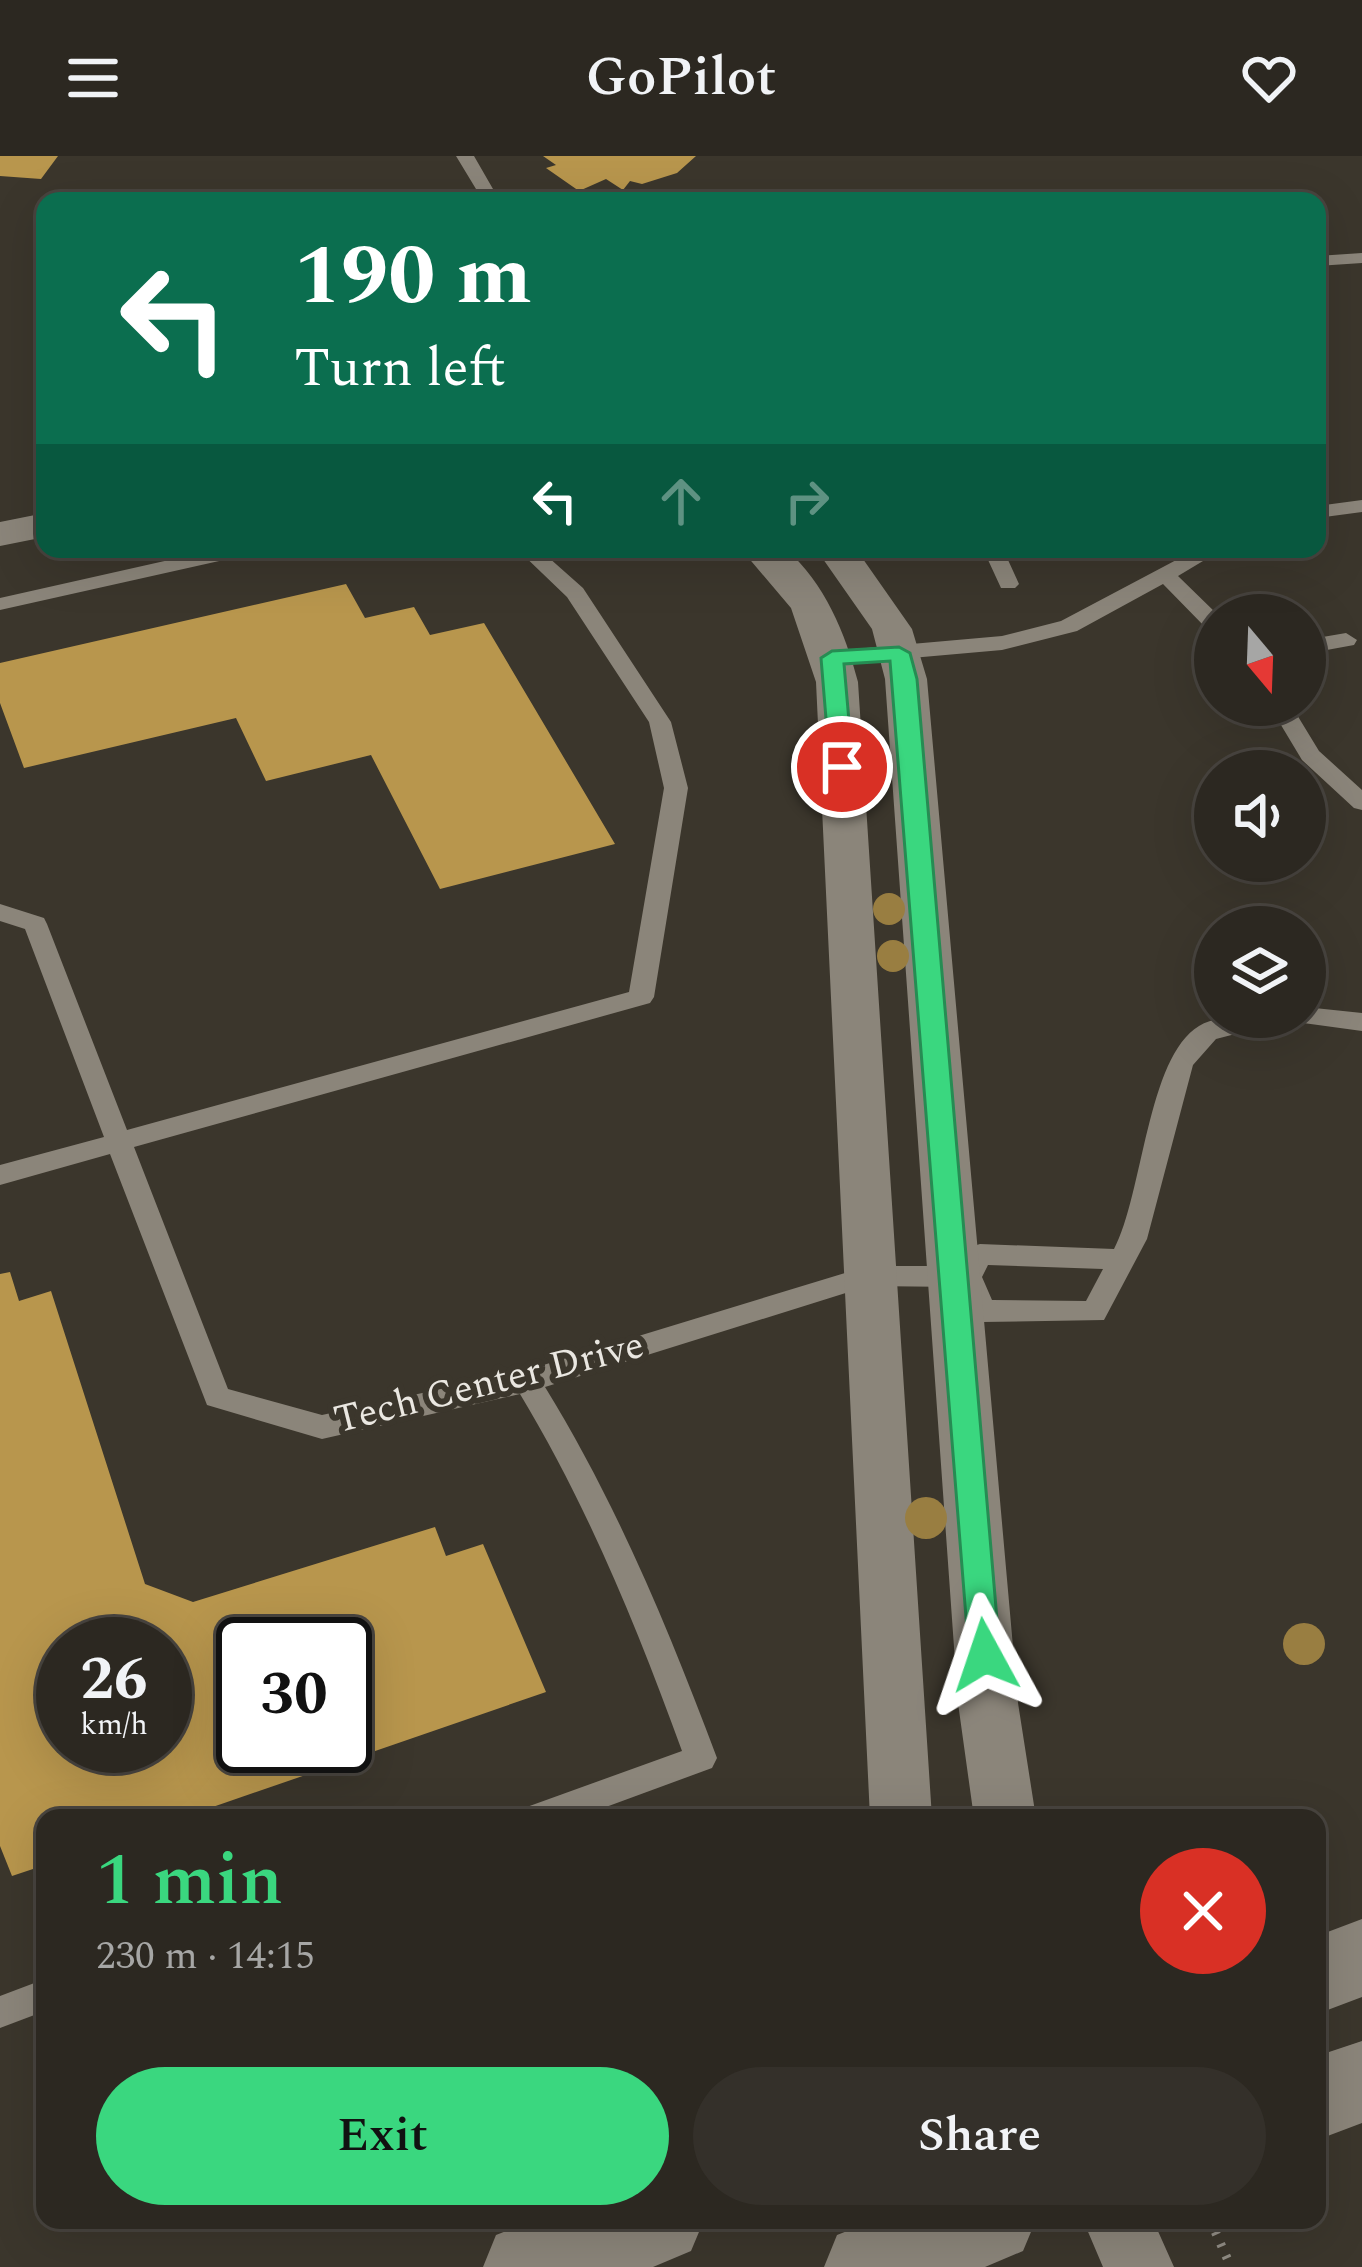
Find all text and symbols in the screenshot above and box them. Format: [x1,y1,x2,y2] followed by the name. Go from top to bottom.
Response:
[586,37,776,119] text: GoPilot
[60,45,126,111] icon: menu
[1236,45,1302,111] icon: heart
[294,213,532,341] text: 190 m
[96,240,252,396] icon: left
[294,328,506,410] text: Turn left
[522,468,588,534] icon: left
[648,468,714,534] icon: ahead
[774,468,840,534] icon: right
[1194,594,1326,726] north arrow
[1194,594,1326,1038] map controls
[791,716,893,818] pin
[809,734,875,800] icon: arrive
[1194,750,1326,882] button: sound
[1194,906,1326,1038] button: layers
[328,1316,650,1450] street label: Tech Center Drive
[922,1592,1048,1718] position arrow
[216,1617,372,1773] speed limit sign: 30
[80,1634,148,1726] text: 26
[80,1702,148,1748] text: km/h
[96,1827,283,1936] text: 1 min
[1140,1848,1266,1974] button: close
[96,1927,315,1986] text: 230 m · 14:15
[96,2067,669,2205] button: Exit
[693,2067,1266,2205] button: Share

